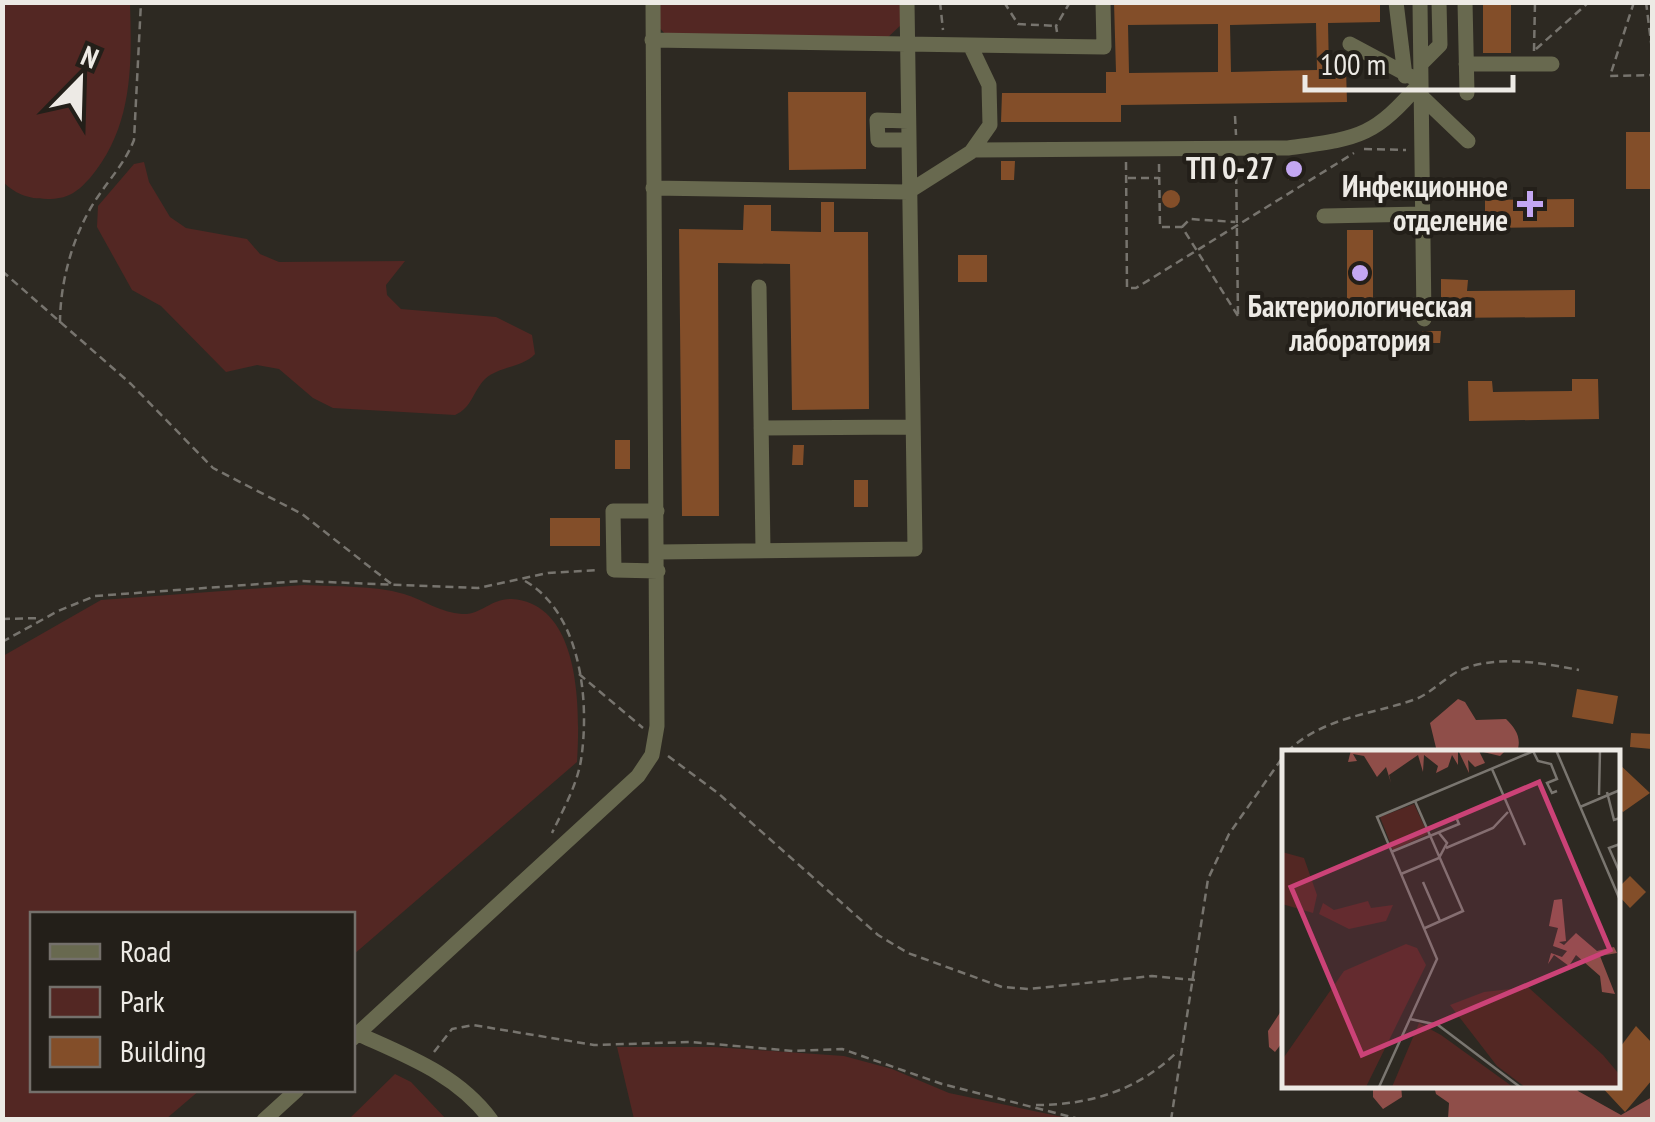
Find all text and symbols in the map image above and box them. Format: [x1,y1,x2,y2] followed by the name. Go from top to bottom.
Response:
[30,30,130,130] north arrow
[1305,30,1512,92] scale bar
[76,37,104,77] text: N
[1320,44,1386,83] text: 100 m
[1186,148,1274,187] place label: ТП 0-27
[1283,158,1305,180] marker: ТП 0-27
[1342,166,1508,239] place label: Инфекционное отделение
[1517,191,1543,217] marker: Инфекционное отделение
[1349,262,1371,284] marker: Бактериологическая лаборатория
[1248,286,1472,359] place label: Бактериологическая лаборатория
[1282,750,1620,1087] inset map
[30,912,355,1092] legend
[120,931,171,970] text: Road
[120,981,165,1020] text: Park
[120,1031,206,1070] text: Building

